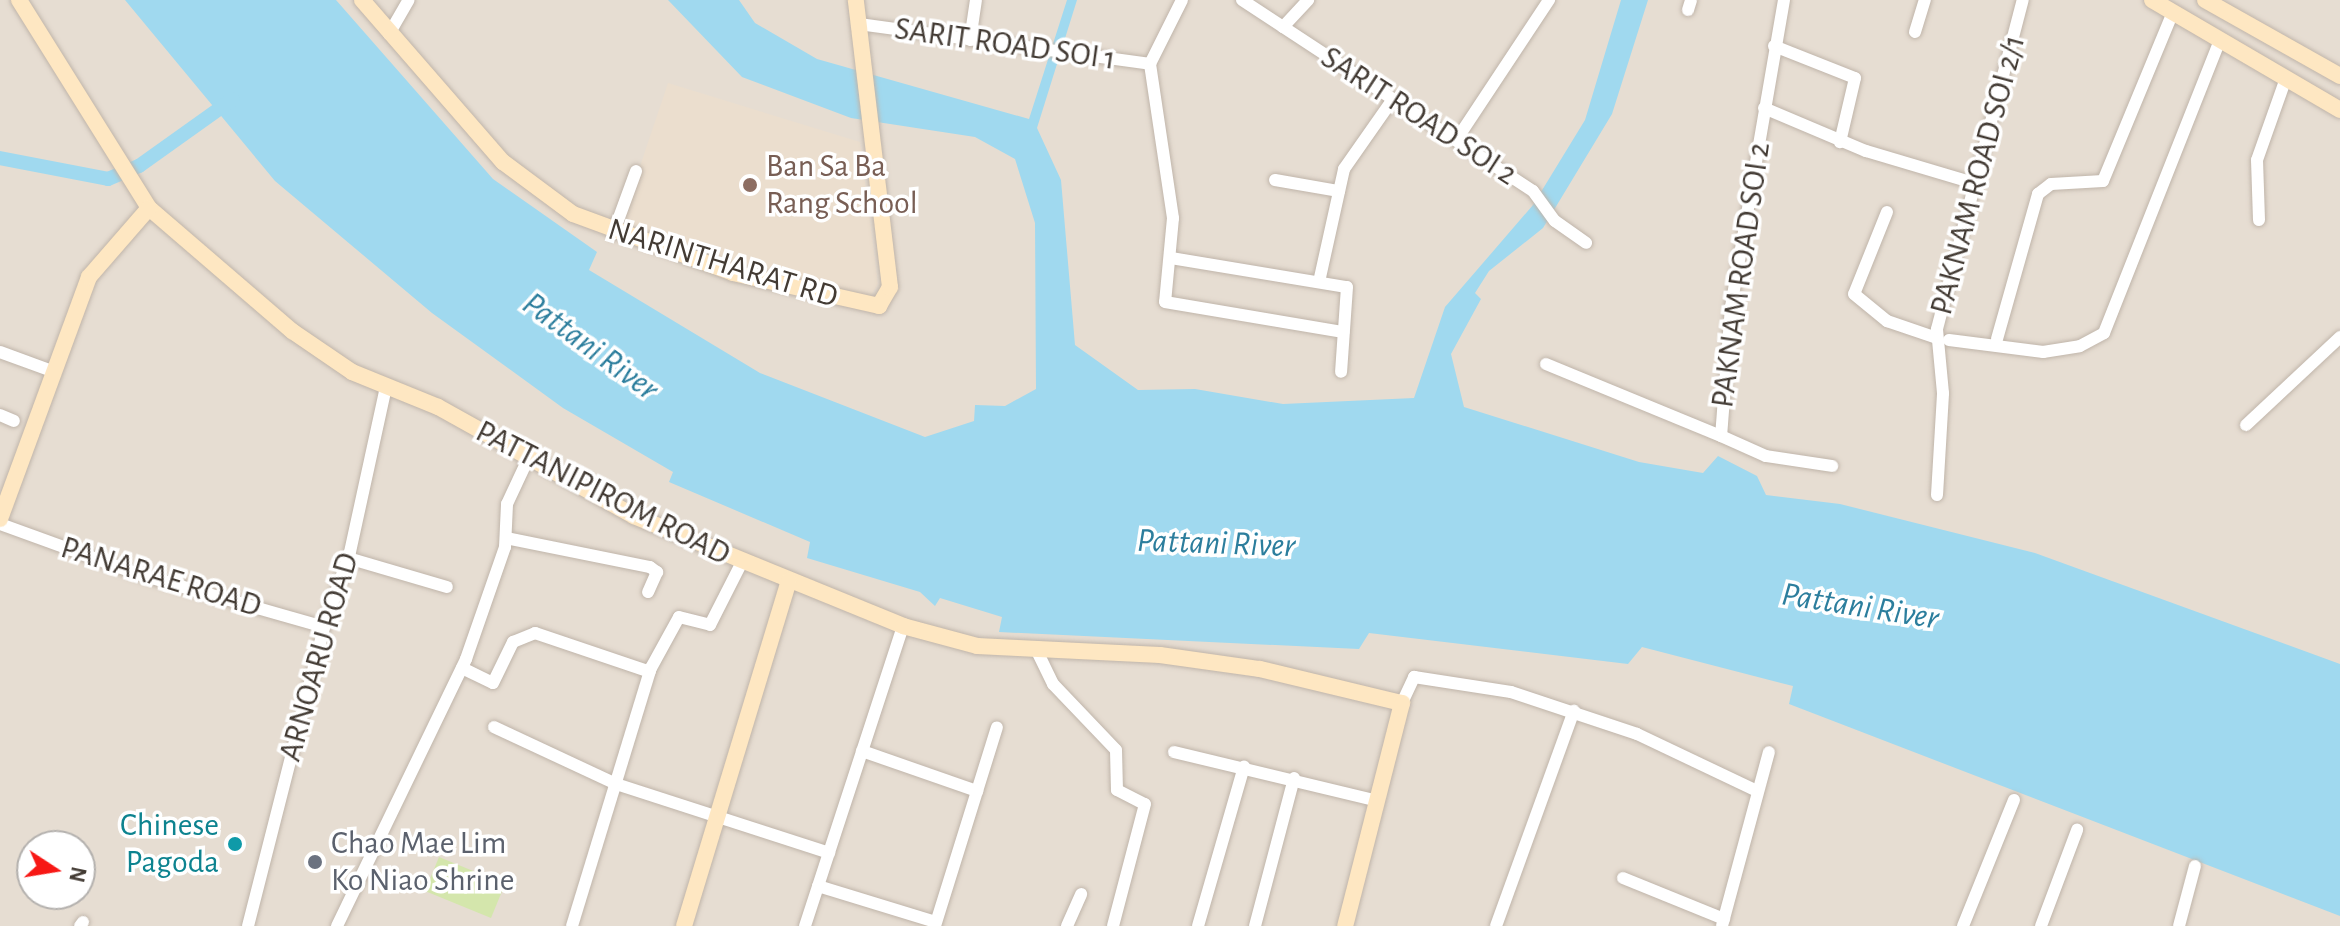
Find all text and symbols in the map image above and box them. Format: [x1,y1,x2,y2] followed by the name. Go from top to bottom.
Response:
[892,10,1118,78] street label: SARIT ROAD SOI 1
[1922,31,2034,319] street label: PAKNAM ROAD SOI 2/1
[1314,38,1524,194] street label: SARIT ROAD SOI 2
[1703,140,1779,410] street label: PAKNAM ROAD SOI 2
[766,148,918,223] place label: Ban Sa Ba Rang School
[741,176,759,194] marker: Ban Sa Ba Rang School
[604,210,842,316] street label: NARINTHARAT RD
[514,284,666,410] water label: Pattani River
[469,412,737,574] street label: PATTANIPIROM ROAD
[1136,521,1296,567] water label: Pattani River
[56,528,266,626] street label: PANARAE ROAD
[271,548,367,766] street label: ARNOARU ROAD
[1779,574,1941,640] water label: Pattani River
[120,807,219,882] place label: Chinese Pagoda
[331,825,515,900] place label: Chao Mae Lim Ko Niao Shrine
[16,830,96,910] north arrow
[226,835,244,853] marker: Chinese Pagoda
[306,853,324,871] marker: Chao Mae Lim Ko Niao Shrine
[65,865,90,884] text: N

